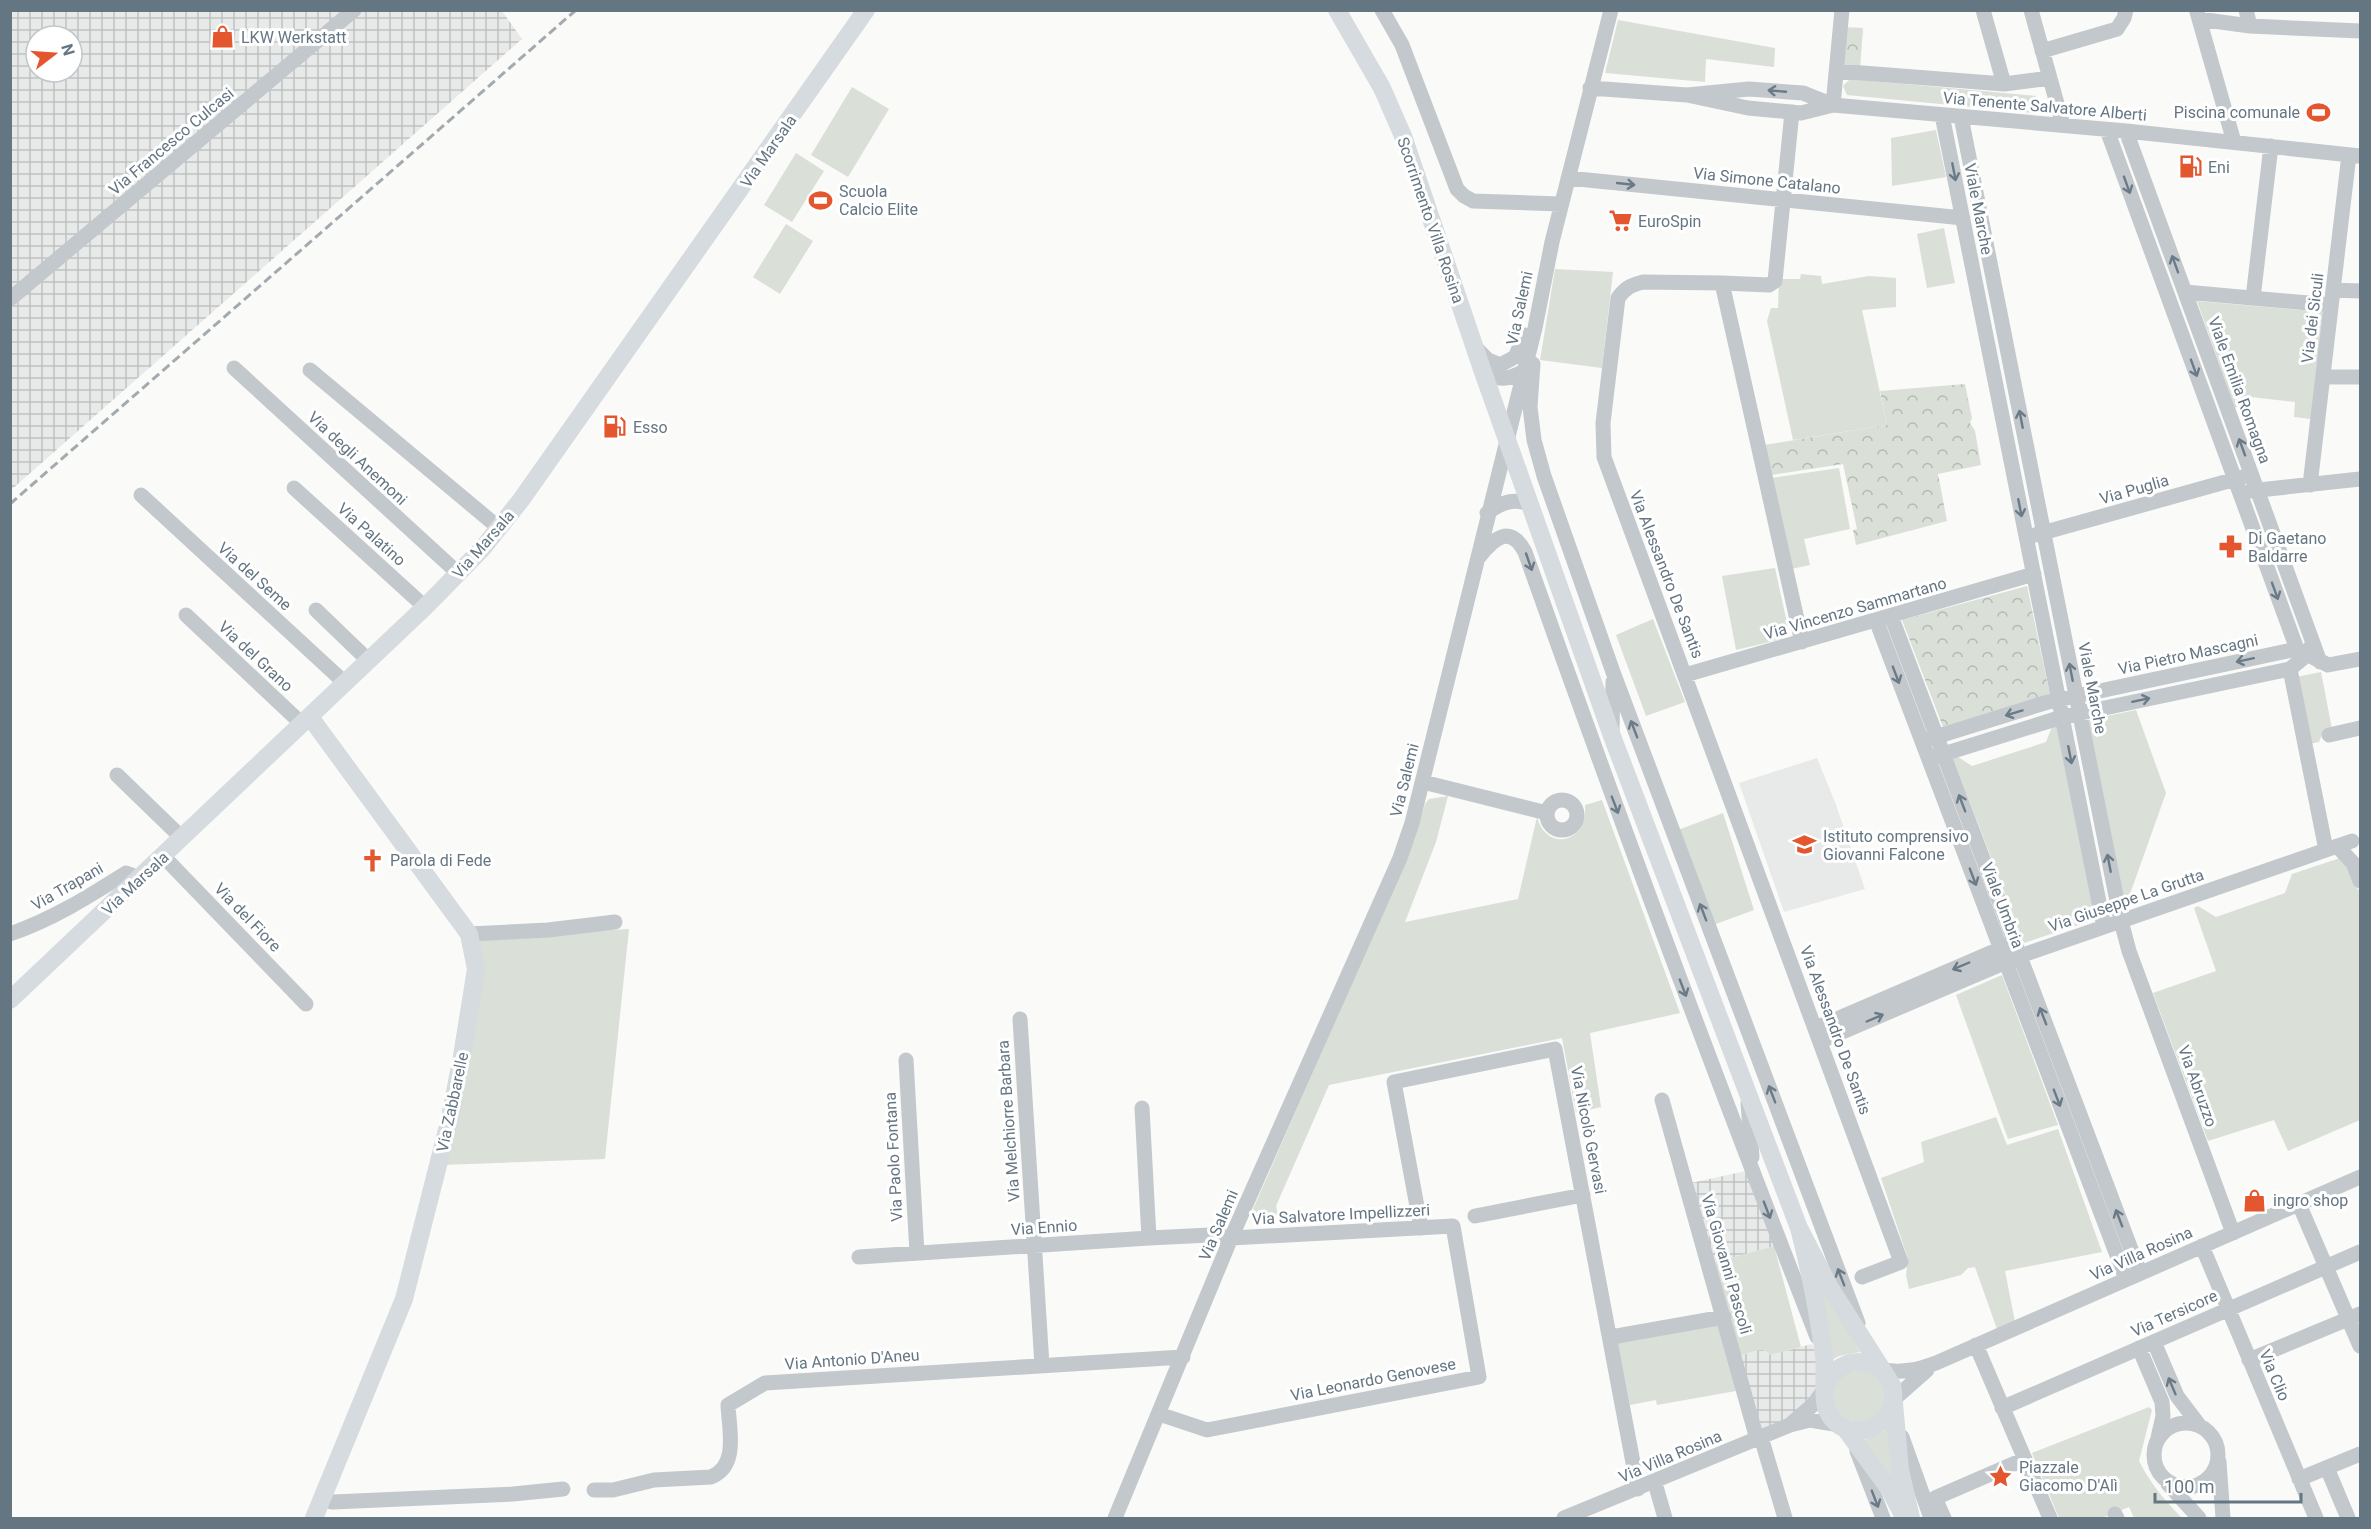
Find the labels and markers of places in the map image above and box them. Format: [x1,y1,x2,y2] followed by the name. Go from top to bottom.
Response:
[210,24,236,50] shop icon: LKW Werkstatt
[241,28,346,47] place label: LKW Werkstatt
[2305,99,2331,125] sports icon: Piscina comunale
[2174,103,2300,122] place label: Piscina comunale
[2177,154,2203,180] fuel station icon: Eni
[2208,158,2230,177] place label: Eni
[839,182,918,219] place label: Scuola Calcio Elite
[808,187,834,213] sports icon: Scuola Calcio Elite
[1607,208,1633,234] supermarket icon: EuroSpin
[1638,212,1701,231] place label: EuroSpin
[602,414,628,440] fuel station icon: Esso
[633,418,668,437] place label: Esso
[2248,529,2326,566] place label: Di Gaetano Baldarre
[2217,534,2243,560] pharmacy icon: Di Gaetano Baldarre
[1823,827,1969,864] place label: Istituto comprensivo Giovanni Falcone
[1792,832,1818,858] school or university icon: Istituto comprensivo Giovanni Falcone
[359,847,385,873] church icon: Parola di Fede
[390,851,491,870] place label: Parola di Fede
[2242,1187,2268,1213] shop icon: ingro shop
[2273,1191,2348,1210] place label: ingro shop
[2019,1458,2118,1495] place label: Piazzale Giacomo D'Alì
[1988,1463,2014,1489] place icon: Piazzale Giacomo D'Alì

